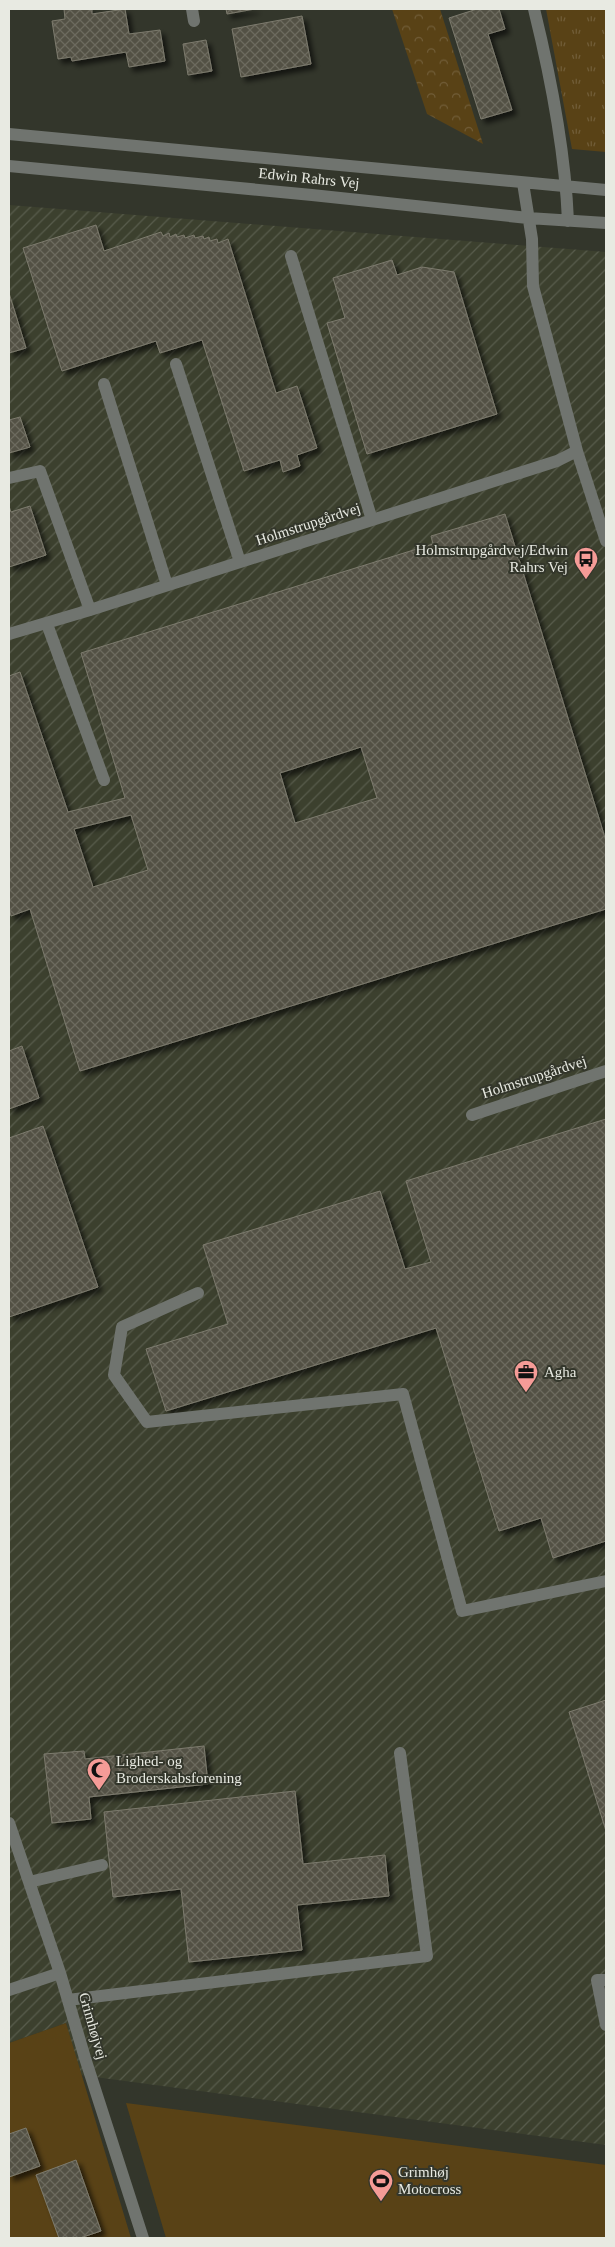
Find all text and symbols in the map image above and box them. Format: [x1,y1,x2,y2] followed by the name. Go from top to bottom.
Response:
[258,165,360,191] street label: Edwin Rahrs Vej
[254,500,362,548] street label: Holmstrupgårdvej
[416,542,568,575] place label: Holmstrupgårdvej/Edwin Rahrs Vej
[573,546,599,580] bus stop icon: Holmstrupgårdvej/Edwin Rahrs Vej
[480,1053,588,1101] street label: Holmstrupgårdvej
[513,1359,539,1393] office icon: Agha
[544,1364,577,1380] place label: Agha
[116,1753,242,1786] place label: Lighed- og Broderskabsforening
[86,1757,112,1791] mosque icon: Lighed- og Broderskabsforening
[76,1991,110,2061] street label: Grimhøjvej
[398,2164,461,2197] place label: Grimhøj Motocross
[368,2168,394,2202] sports icon: Grimhøj Motocross

